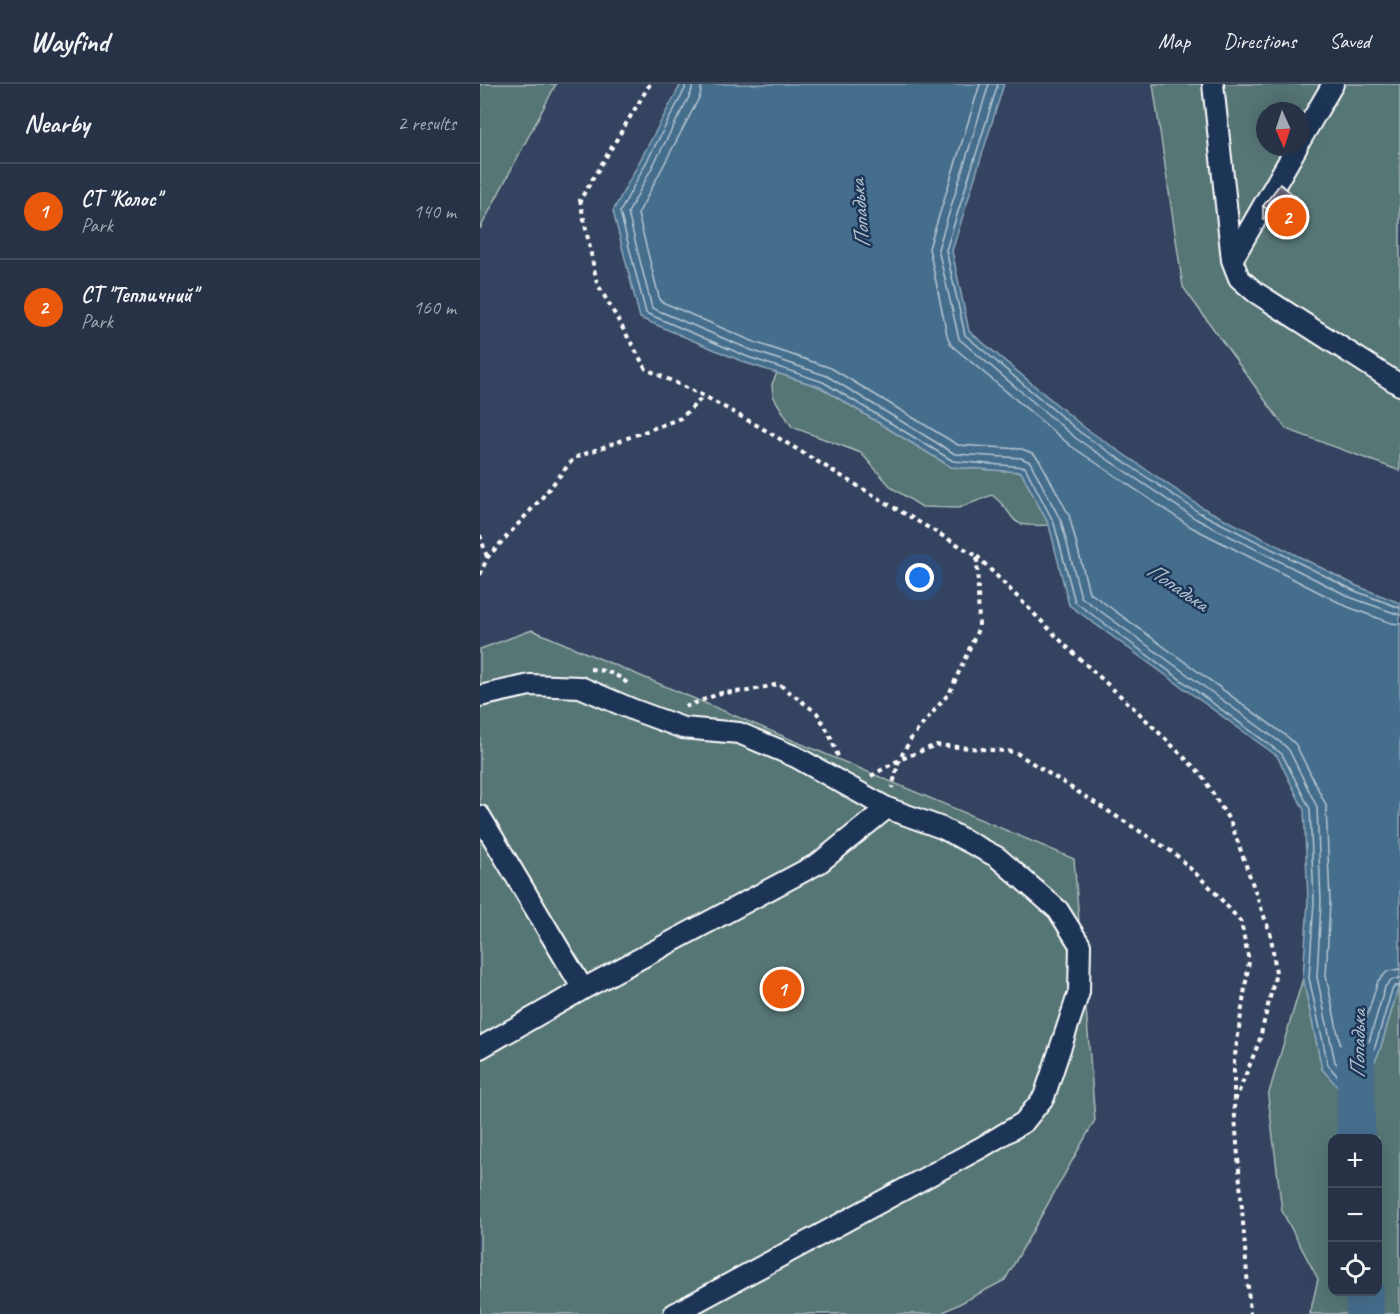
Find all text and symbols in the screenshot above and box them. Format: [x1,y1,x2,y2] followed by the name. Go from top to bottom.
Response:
[30,24,109,59] text: Wayfind
[1158,28,1190,54] text: Map
[1223,28,1296,54] text: Directions
[1329,28,1370,54] text: Saved
[1256,102,1310,156] north arrow
[24,107,89,140] text: Nearby
[397,111,456,136] text: 2 results
[843,176,877,249] water label: Попадька
[81,185,161,213] text: СТ "Колос"
[1268,194,1306,240] pin: 2
[39,199,48,224] text: 1
[413,199,456,224] text: 140 m
[81,213,113,238] text: Park
[81,281,197,309] text: СТ "Тепличний"
[39,295,48,320] text: 2
[413,295,456,320] text: 160 m
[81,309,113,334] text: Park
[1141,556,1216,619] water label: Попадька
[905,563,934,592] your location
[762,966,802,1012] pin: 1
[1343,1006,1373,1079] water label: Попадька
[1328,1134,1382,1296] map controls
[1328,1134,1382,1188] button: +
[1328,1188,1382,1242] button: −
[1328,1242,1382,1296] button: locate

